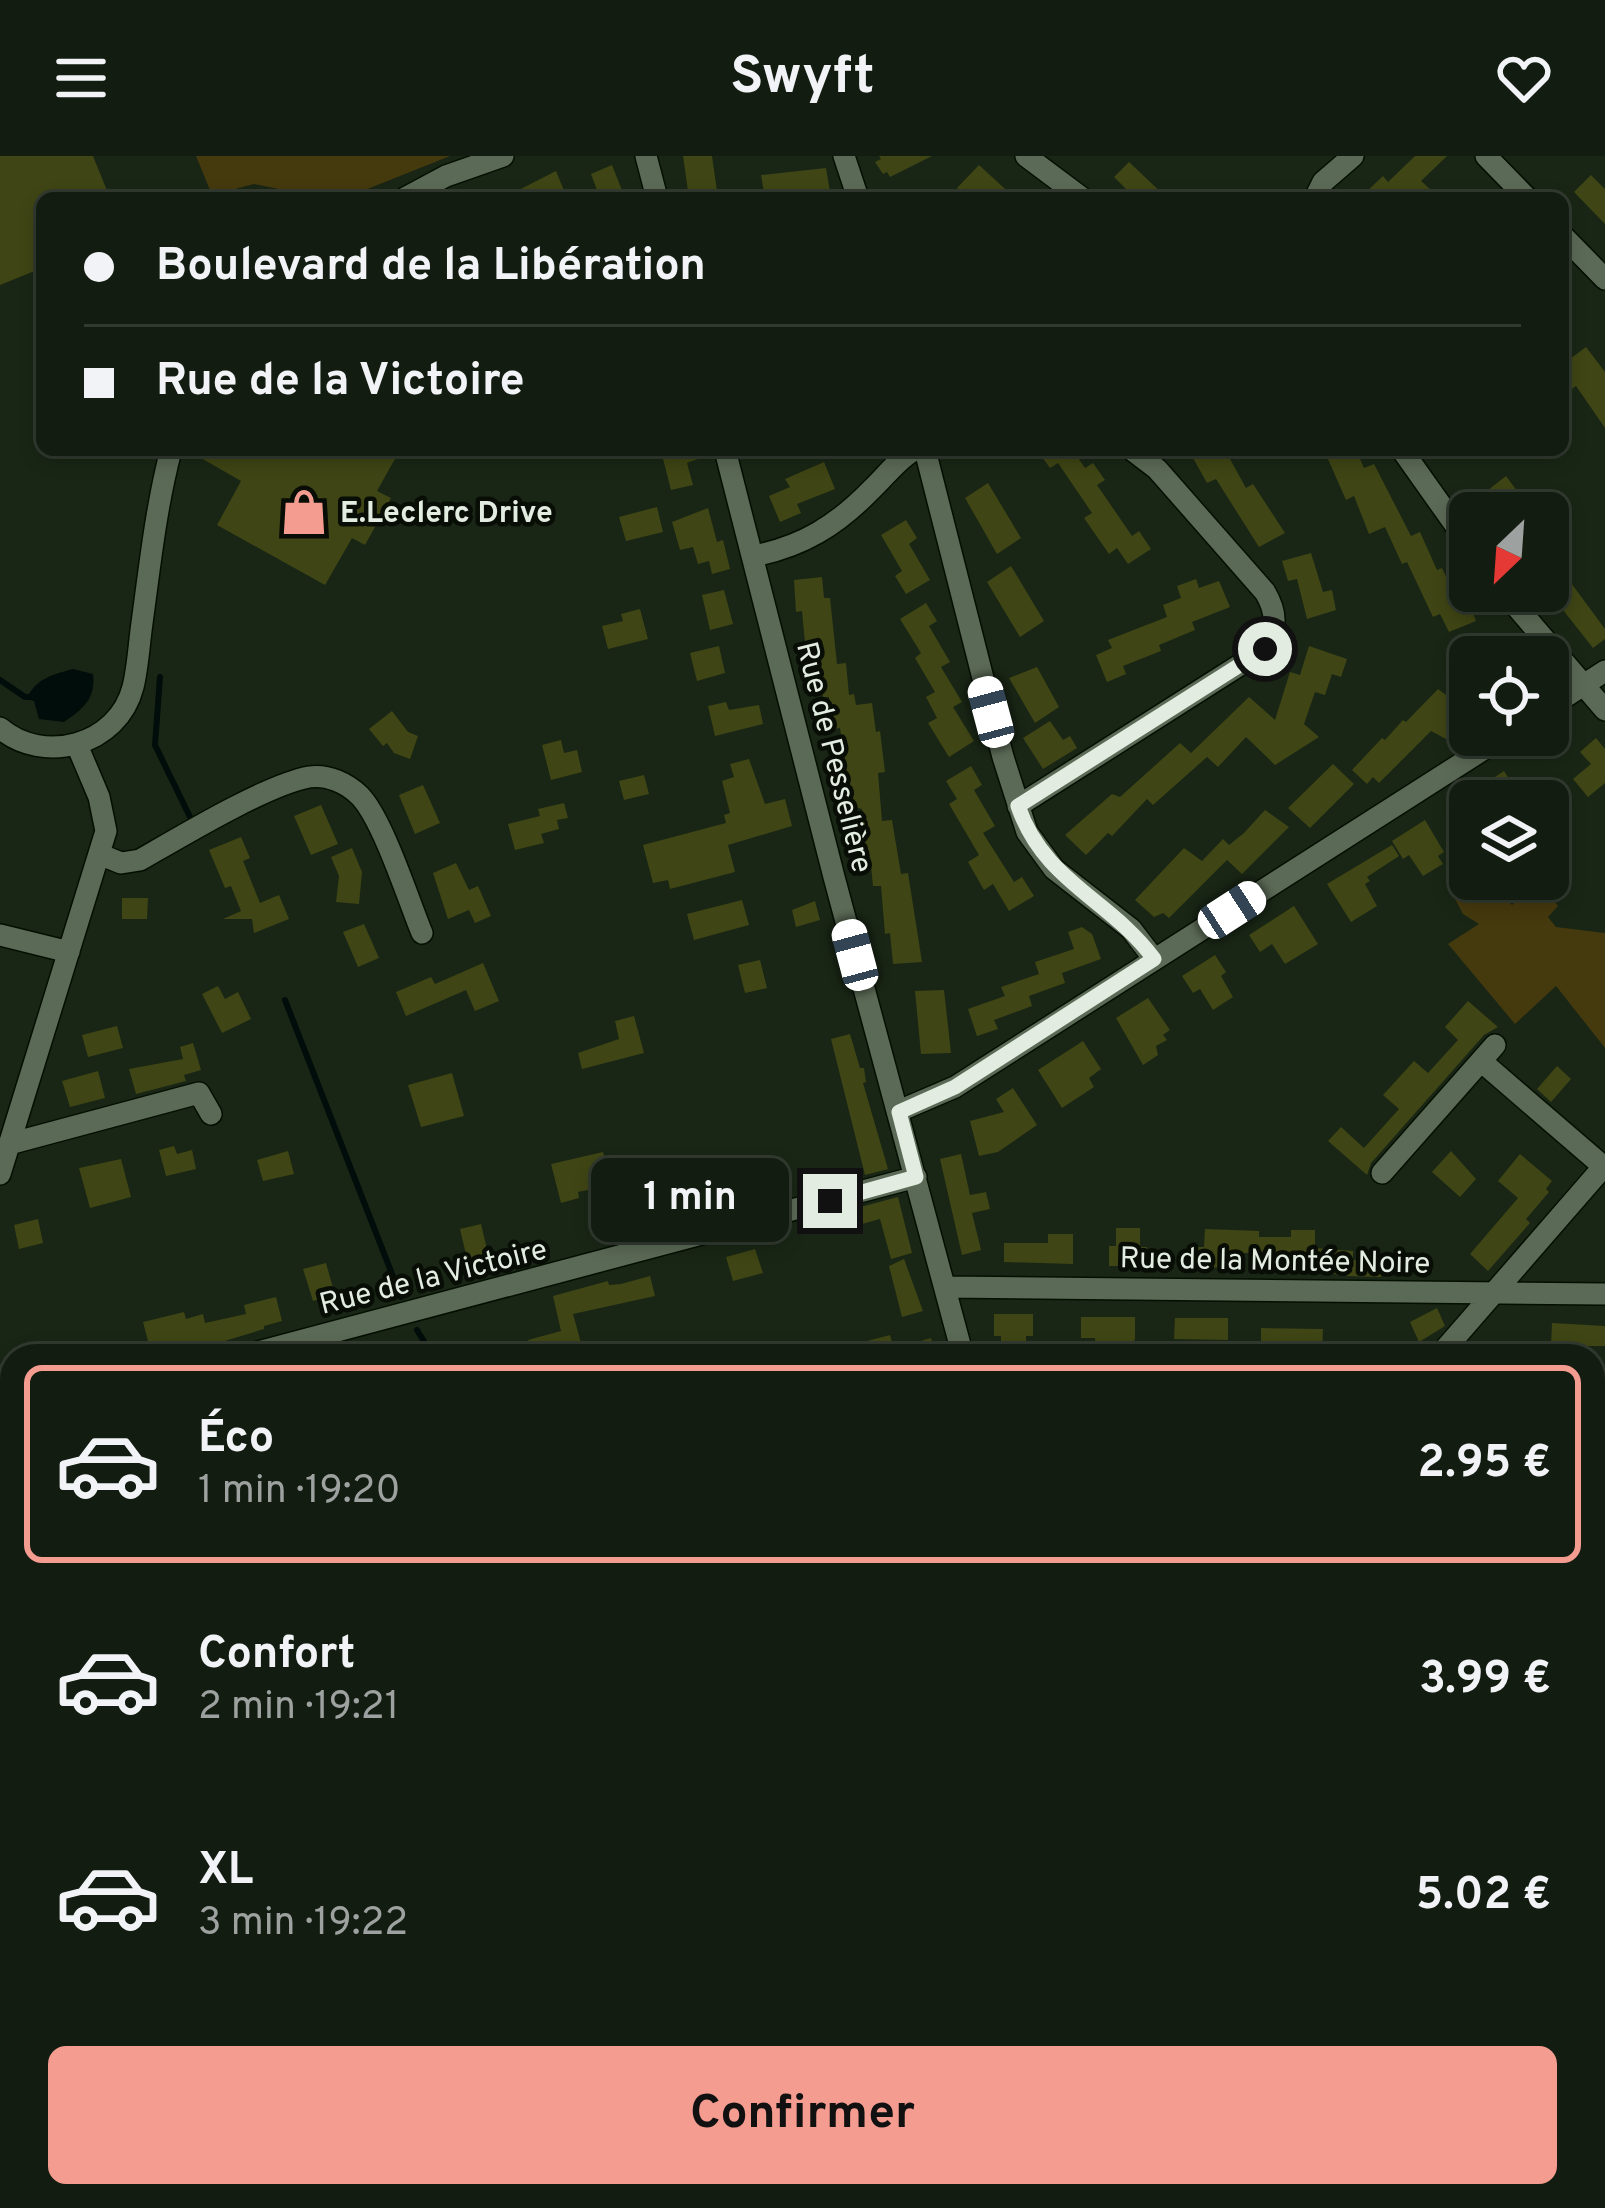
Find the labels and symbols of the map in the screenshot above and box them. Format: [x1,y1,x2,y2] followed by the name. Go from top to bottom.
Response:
[279,487,329,537] shop icon: E.Leclerc Drive
[1449,492,1569,612] north arrow
[340,496,553,533] place label: E.Leclerc Drive
[1238,622,1292,676] route start
[786,638,879,877] street label: Rue de Pesselière
[964,673,1018,751] car
[1192,875,1272,945] car
[828,916,882,994] car
[590,1159,788,1243] callout: 1 min
[803,1174,857,1228] route end
[316,1232,551,1325] street label: Rue de la Victoire
[1119,1241,1430,1284] street label: Rue de la Montée Noire

